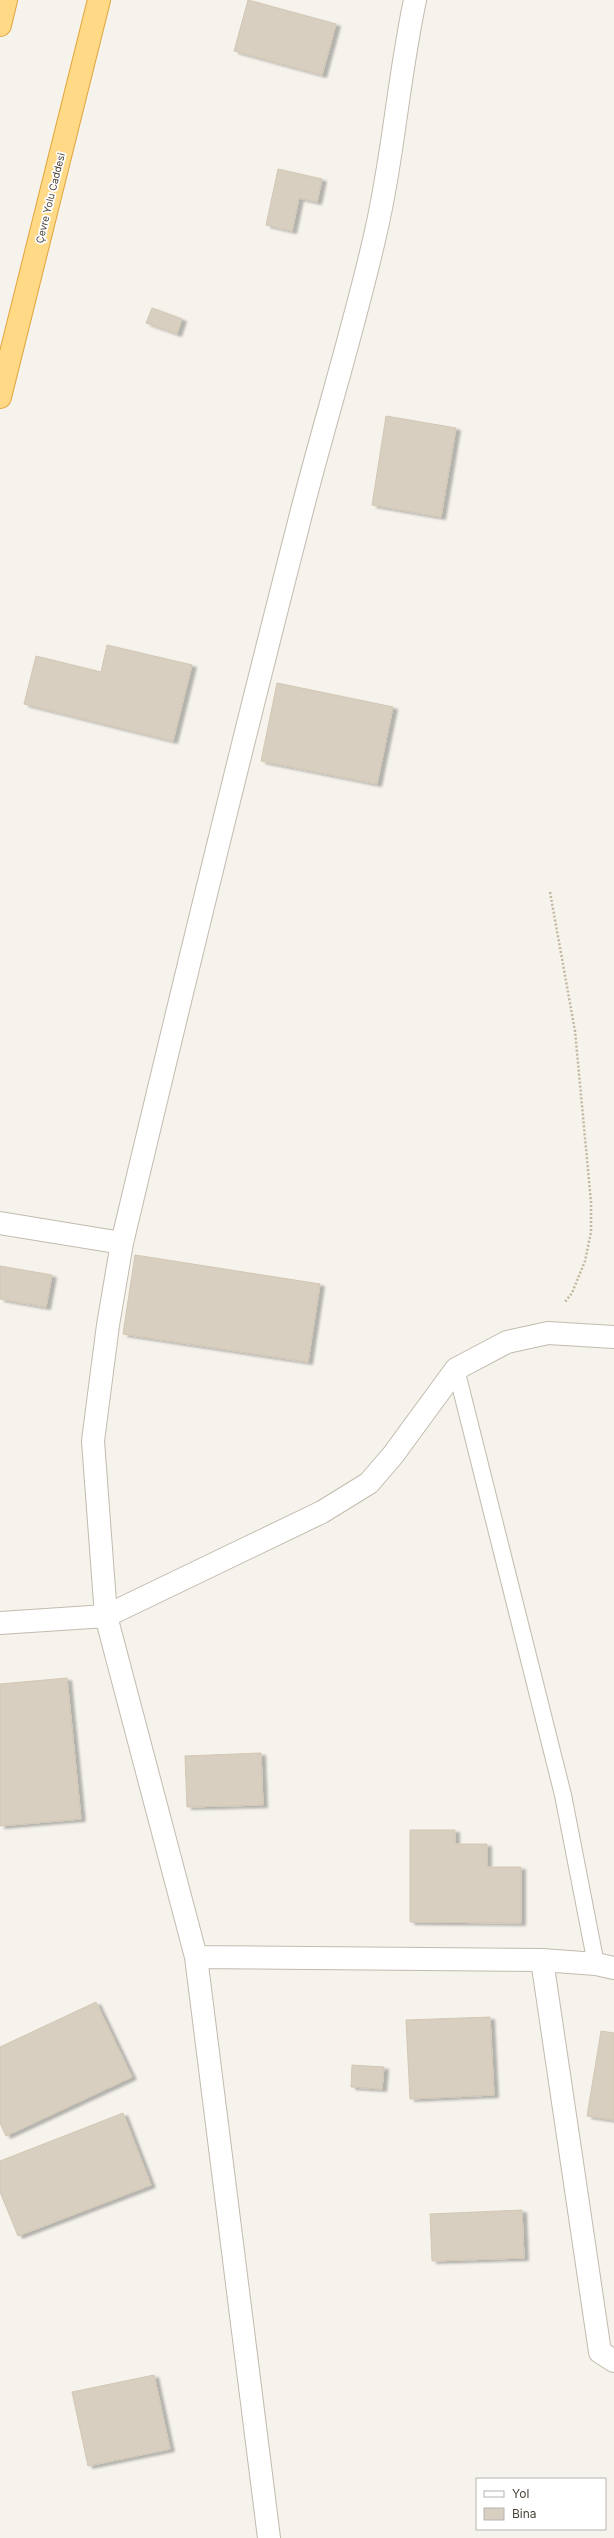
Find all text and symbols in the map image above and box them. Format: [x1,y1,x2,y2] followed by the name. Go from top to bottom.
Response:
[33,152,67,244] street label: Çevre Yolu Caddesi
[476,2478,606,2530] legend
[512,2486,529,2501] text: Yol
[512,2506,537,2521] text: Bina

